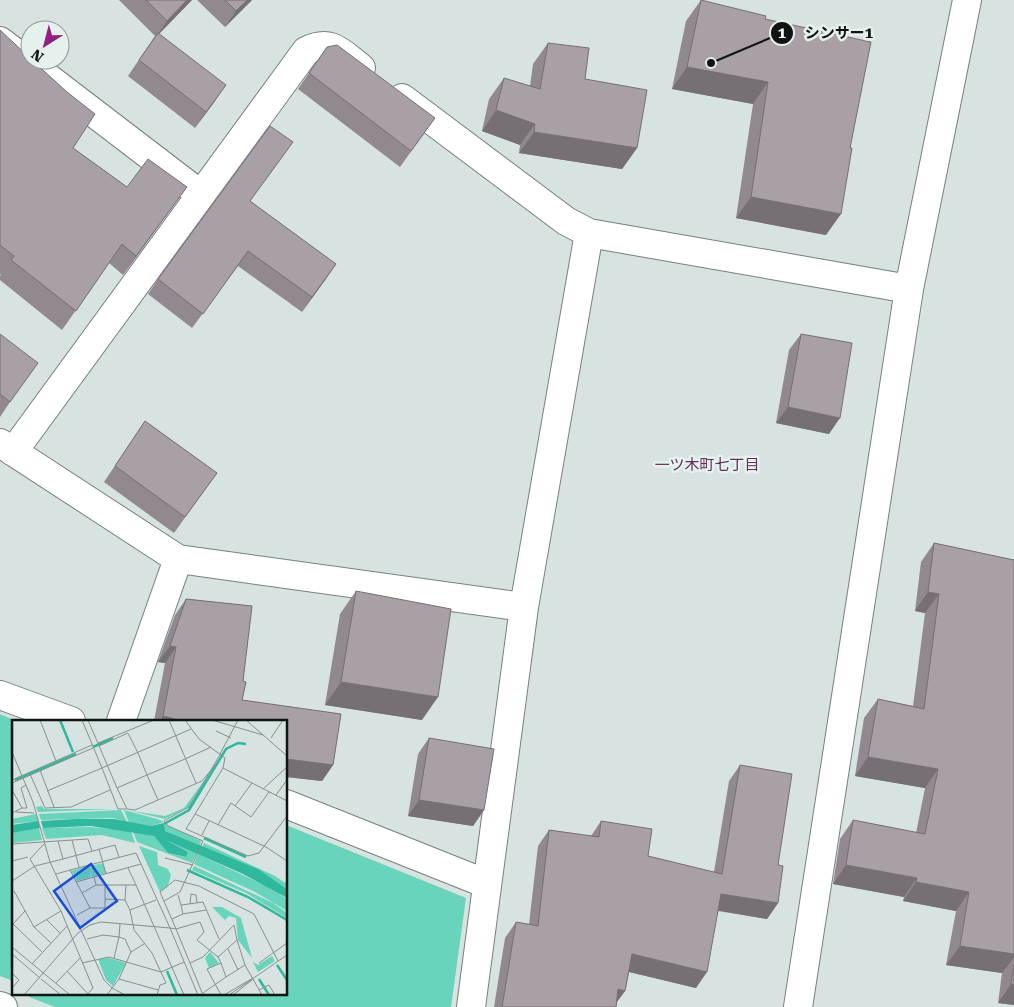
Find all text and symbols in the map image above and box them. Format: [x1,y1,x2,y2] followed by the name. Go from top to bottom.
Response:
[770,18,883,48] callout: シンサー1
[20,20,70,70] north arrow
[778,24,787,42] text: 1
[805,24,874,42] text: シンサー1
[28,46,46,65] text: N
[654,456,760,474] district label: 一ツ木町七丁目
[12,720,288,994] inset map

